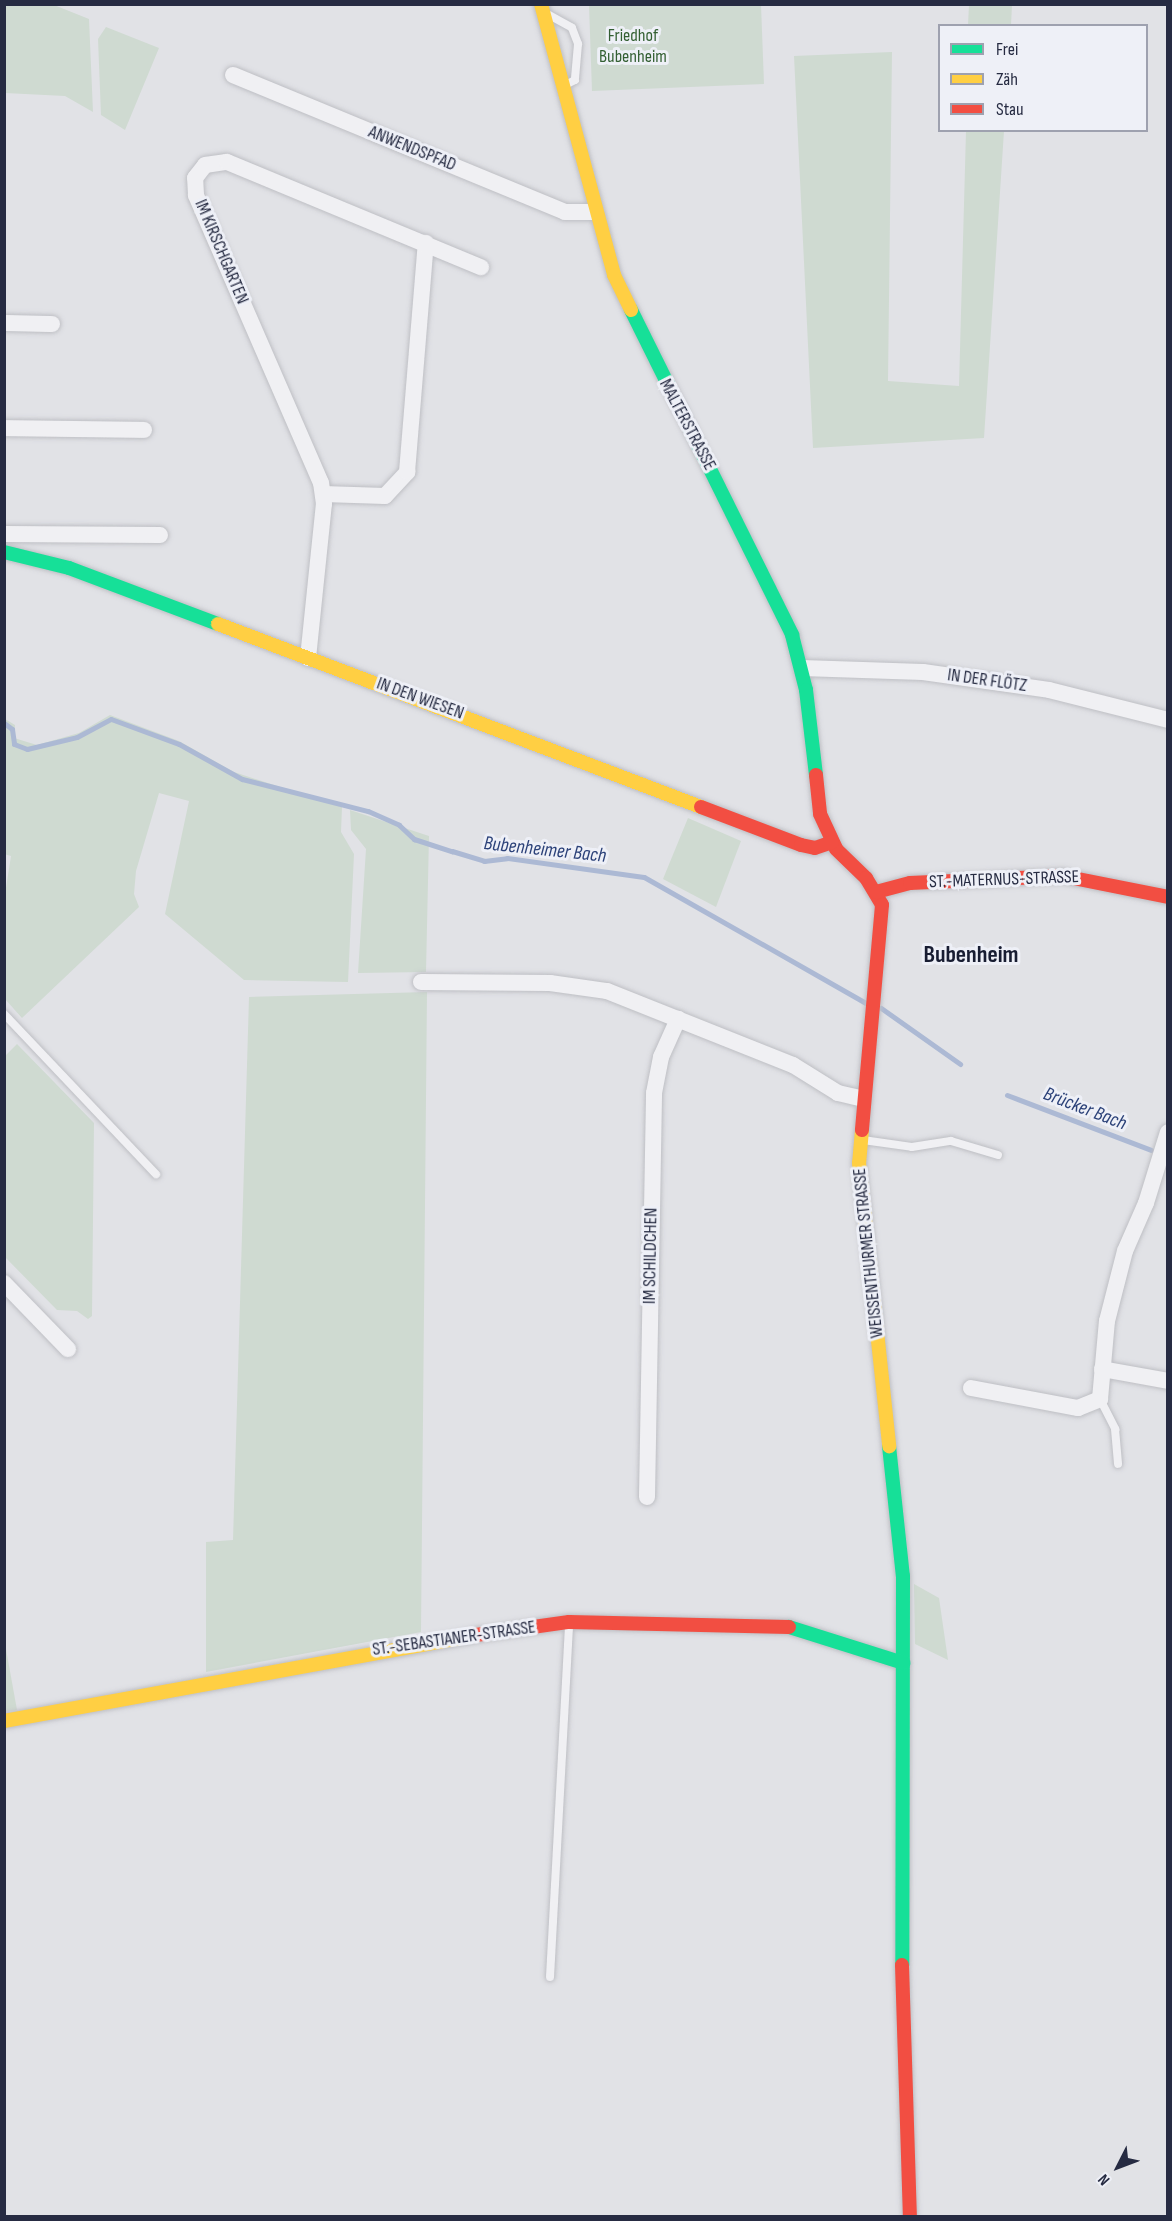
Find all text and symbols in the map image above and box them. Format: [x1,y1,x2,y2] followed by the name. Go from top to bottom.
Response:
[938,24,1148,132] legend
[599,26,667,68] park label: Friedhof Bubenheim
[996,39,1018,60] text: Frei
[996,69,1018,90] text: Zäh
[996,99,1024,120] text: Stau
[365,122,459,176] street label: ANWENDSPFAD
[189,196,253,308] street label: IM KIRSCHGARTEN
[654,376,720,474] street label: MALTERSTRASSE
[946,665,1028,697] street label: IN DER FLÖTZ
[374,673,466,725] street label: IN DEN WIESEN
[482,832,608,868] water label: Bubenheimer Bach
[929,867,1079,893] street label: ST.-MATERNUS-STRASSE
[924,941,1018,969] district label: Bubenheim
[1040,1082,1130,1136] water label: Brücker Bach
[849,1167,889,1339] street label: WEISSENTHURMER STRASSE
[639,1208,663,1304] street label: IM SCHILDCHEN
[371,1617,537,1661] street label: ST.-SEBASTIANER-STRASSE
[1088,2137,1148,2197] north arrow
[1094,2170,1114,2189] text: N

